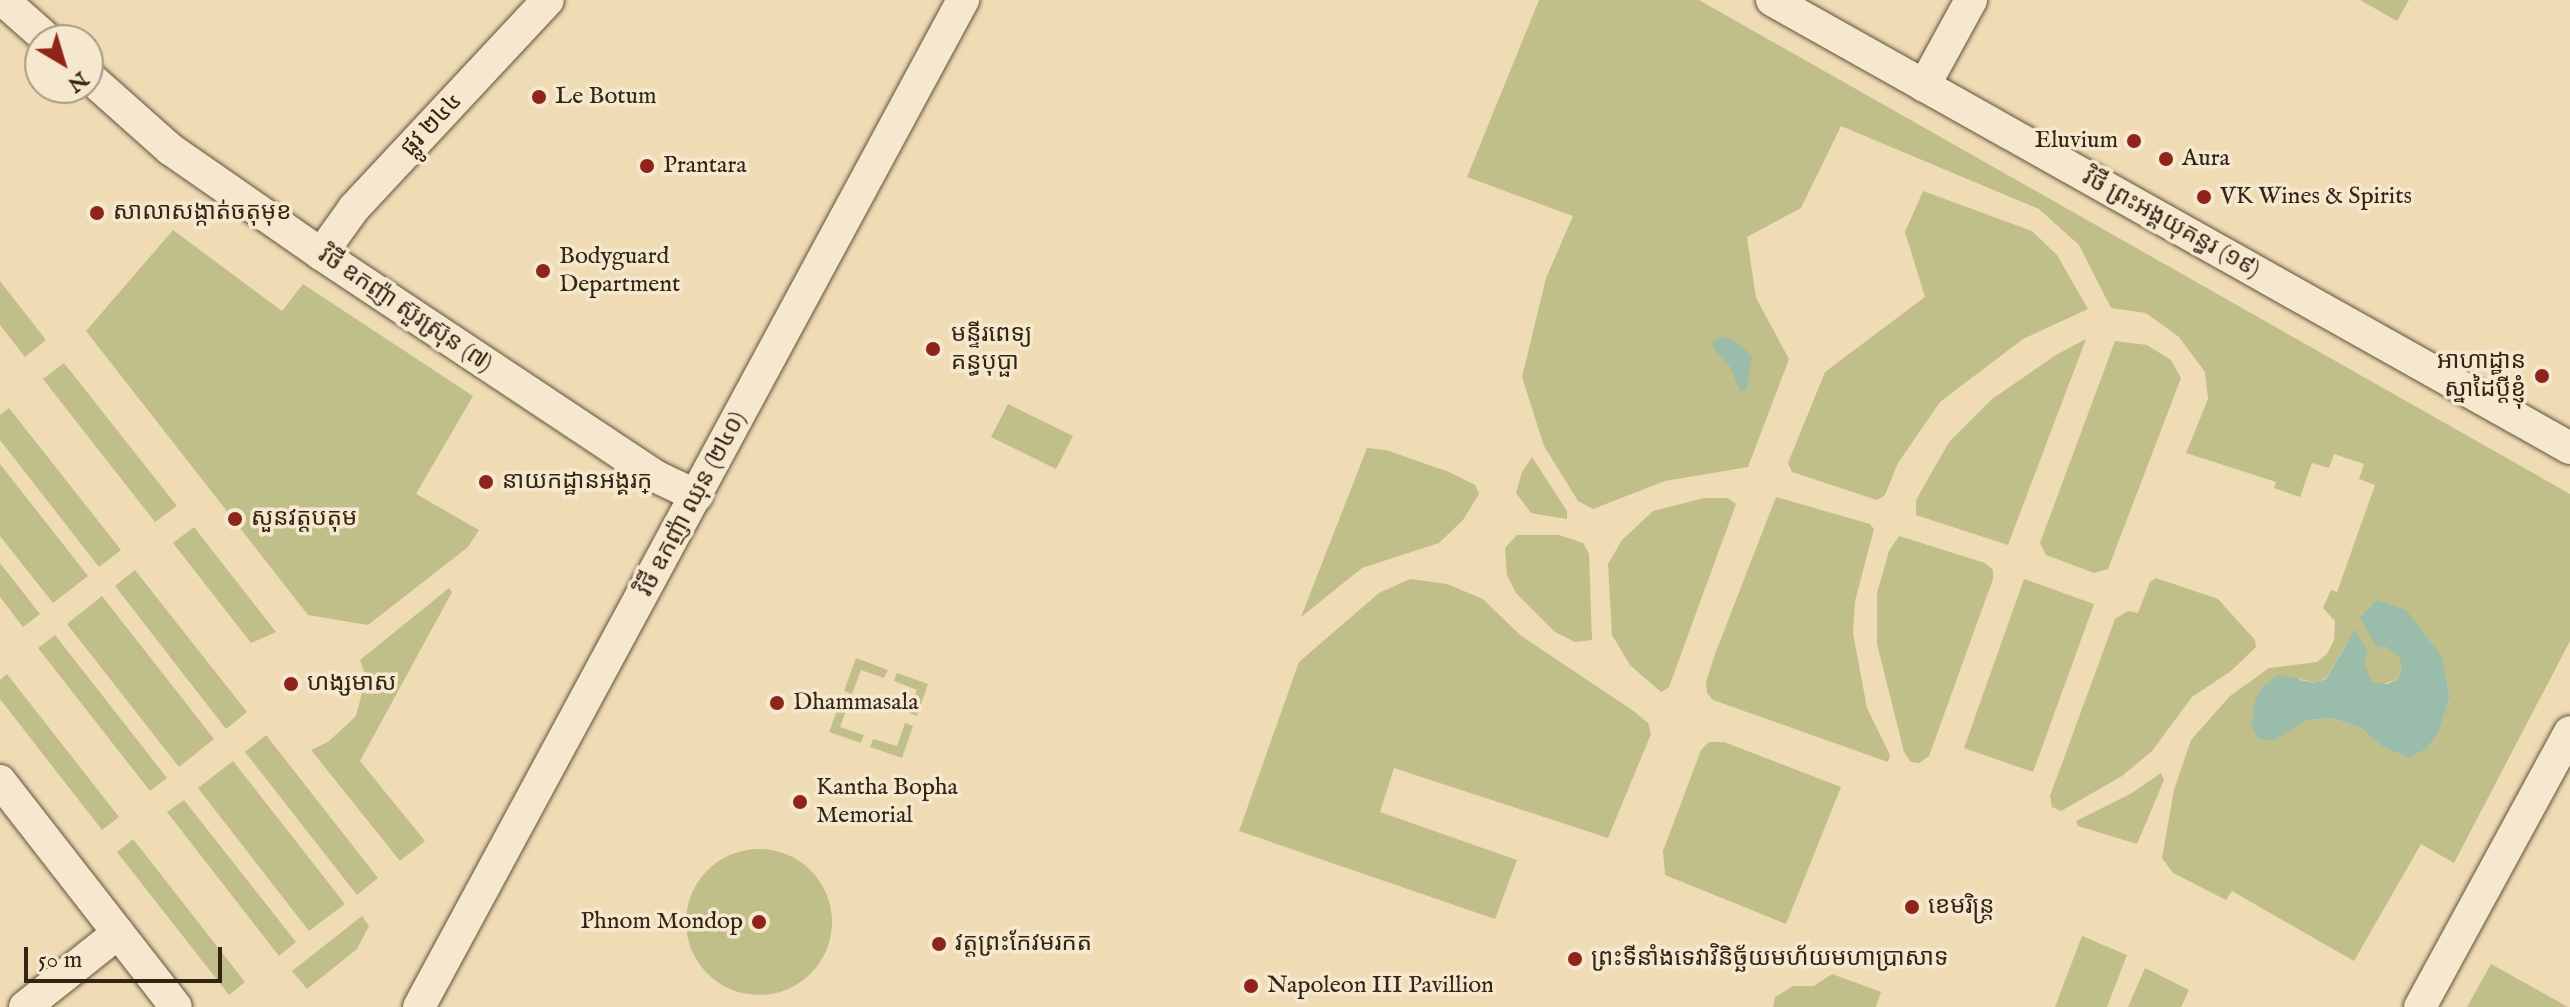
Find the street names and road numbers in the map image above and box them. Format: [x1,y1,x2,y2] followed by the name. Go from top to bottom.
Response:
[395,87,469,163] street label: ផ្លូវ ២៤៤
[2077,163,2265,285] street label: វិថី ព្រះអង្គយុគន្ធរ (១៩)
[313,241,497,379] street label: វិថី ឧកញ៉ា ស៊ួរស៊្រុន (៧)
[631,407,753,601] street label: វិថី ឧកញ៉ា ឈុន (២៤០)

